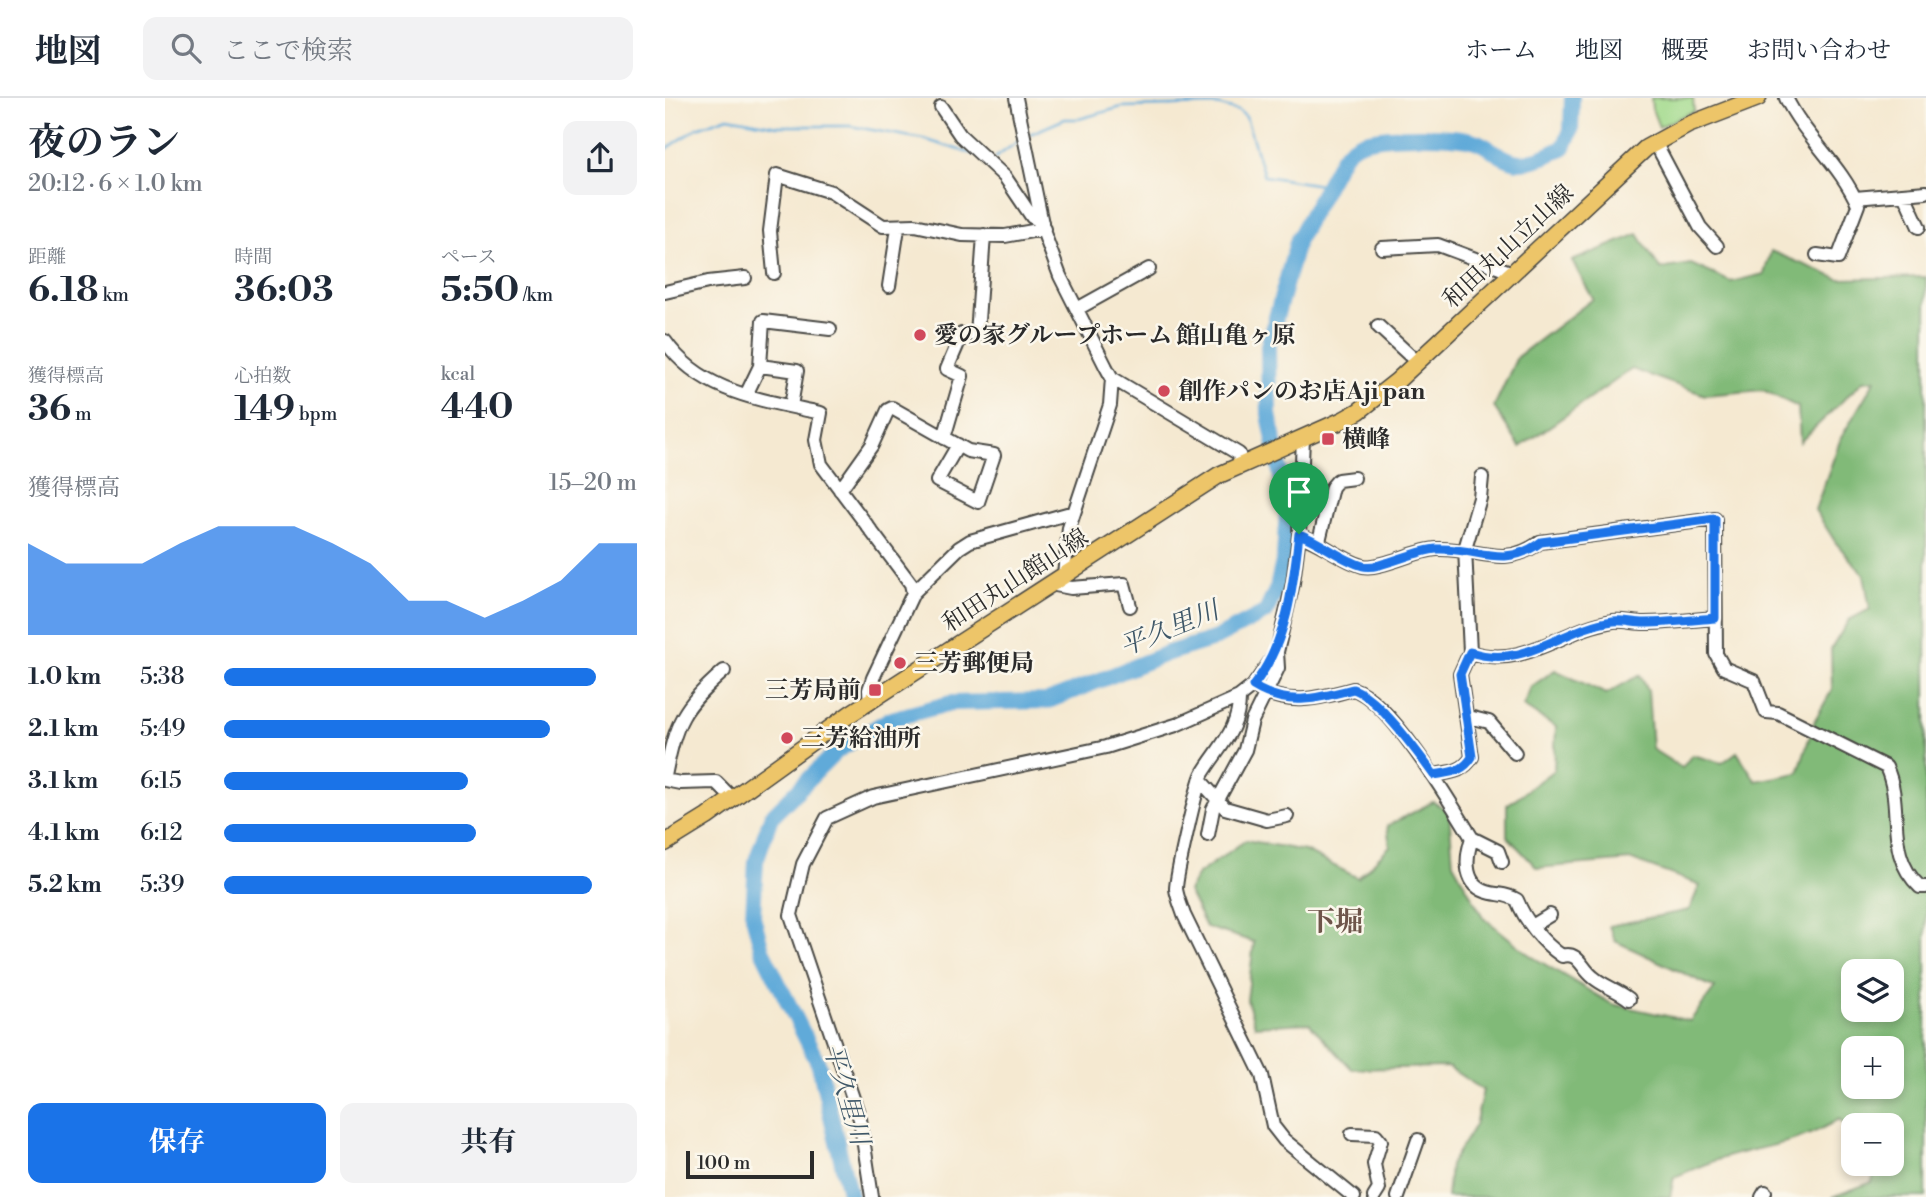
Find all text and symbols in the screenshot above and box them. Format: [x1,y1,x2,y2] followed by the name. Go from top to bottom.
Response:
[143,17,633,80] search box
[167,29,205,67] icon: search
[35,32,101,73] text: 地図
[223,35,353,67] text: ここで検索
[1465,36,1537,66] text: ホーム
[1575,36,1623,66] text: 地図
[1661,36,1709,66] text: 概要
[1747,36,1891,66] text: お問い合わせ
[28,120,180,167] text: 夜のラン
[563,121,637,195] button: share
[28,170,203,198] text: 20:12 · 6 × 1.0 km
[1437,178,1580,315] street label: 和田丸山立山線
[28,245,66,269] text: 距離
[234,245,272,269] text: 時間
[441,245,497,269] text: ペース
[28,269,98,312] text: 6.18
[234,269,334,312] text: 36:03
[441,269,519,312] text: 5:50
[98,283,129,307] text: km
[519,283,553,307] text: /km
[934,321,1296,351] place label: 愛の家グループホーム 館山亀ヶ原
[912,327,928,343] marker: 愛の家グループホーム 館山亀ヶ原
[441,362,475,386] text: kcal
[28,364,104,388] text: 獲得標高
[234,364,291,388] text: 心拍数
[1178,377,1426,407] place label: 創作パンのお店Aji pan
[1156,383,1172,399] marker: 創作パンのお店Aji pan
[441,386,514,429] text: 440
[28,388,71,431] text: 36
[234,388,295,431] text: 149
[71,402,92,426] text: m
[295,402,337,426] text: bpm
[1342,425,1390,455] place label: 横峰
[1320,431,1336,447] marker: 横峰
[1269,462,1329,534] pin
[549,469,637,497] text: 15–20 m
[1280,473,1318,511] icon: arrive
[28,474,120,502] text: 獲得標高
[937,523,1094,639] street label: 和田丸山館山線
[1115,593,1226,663] water label: 平久里川
[914,649,1034,679] place label: 三芳郵便局
[892,655,908,671] marker: 三芳郵便局
[28,663,101,691] text: 1.0 km
[140,663,185,691] text: 5:38
[765,676,861,706] place label: 三芳局前
[867,682,883,698] marker: 三芳局前
[28,715,99,743] text: 2.1 km
[140,715,186,743] text: 5:49
[801,724,921,754] place label: 三芳給油所
[779,730,795,746] marker: 三芳給油所
[28,767,98,795] text: 3.1 km
[140,767,182,795] text: 6:15
[28,819,100,847] text: 4.1 km
[140,819,183,847] text: 6:12
[28,871,102,899] text: 5.2 km
[140,871,185,899] text: 5:39
[1307,905,1363,940] district label: 下堀
[1841,959,1904,1176] map controls
[1841,959,1904,1022] button: layers
[1841,1036,1904,1099] button: +
[816,1040,877,1152] water label: 平久里川
[28,1103,326,1183] button: 保存
[340,1103,637,1183] button: 共有
[1841,1113,1904,1176] button: −
[686,1148,814,1180] scale bar
[697,1151,750,1175] text: 100 m

